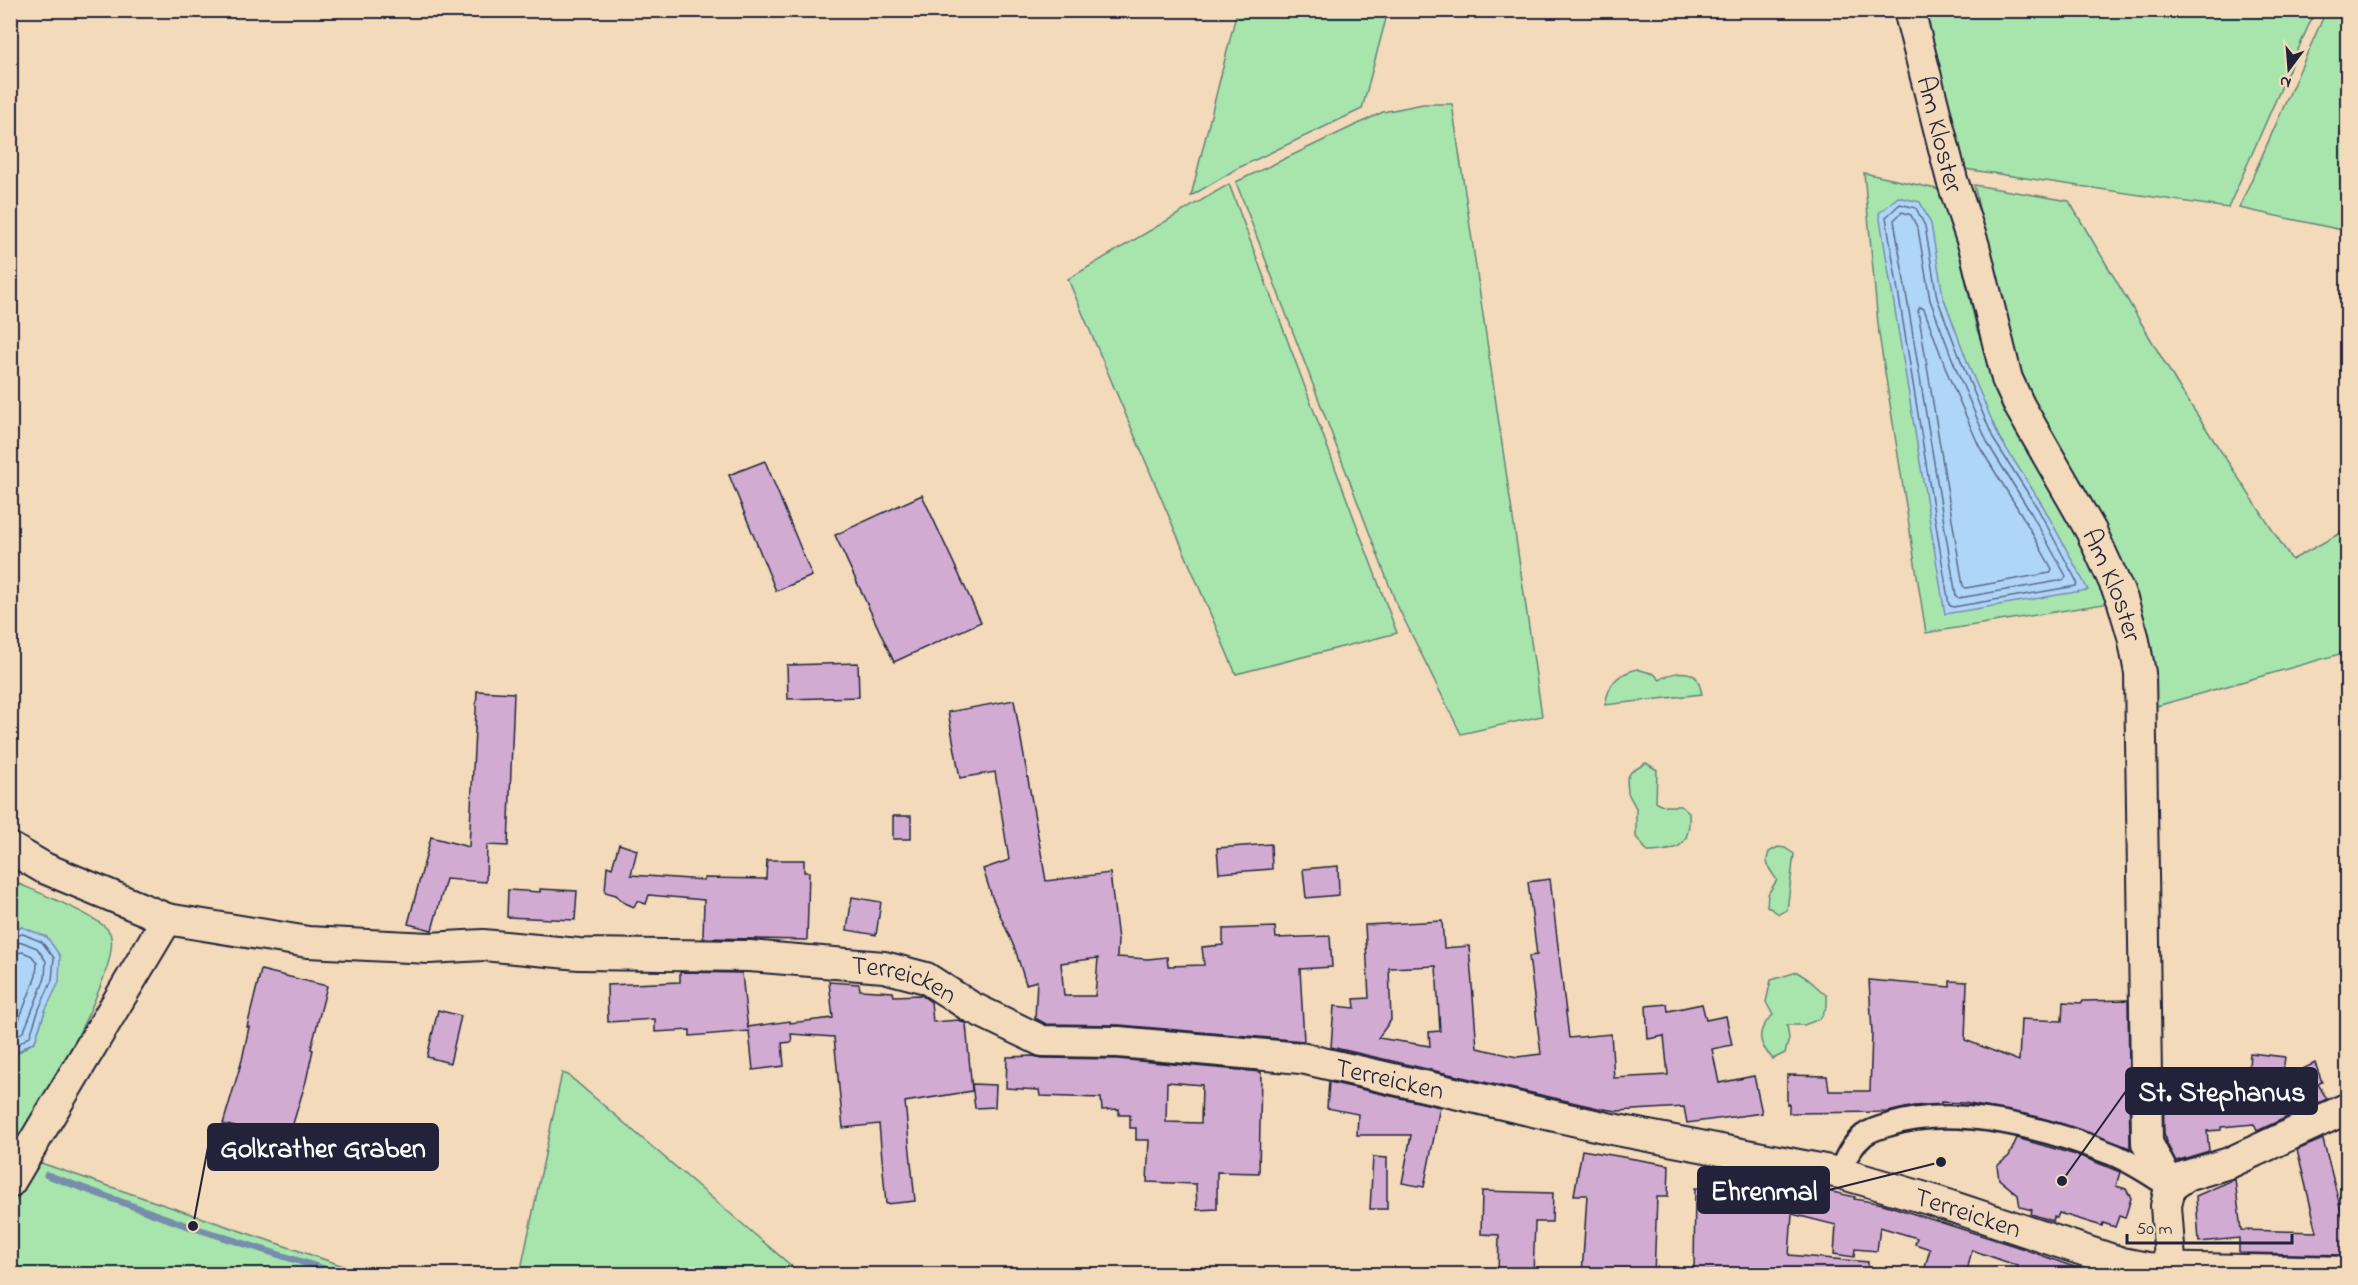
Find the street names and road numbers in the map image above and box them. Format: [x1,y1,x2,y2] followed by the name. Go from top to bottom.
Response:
[1904,72,1972,199] street label: Am Kloster
[2070,523,2151,645] street label: Am Kloster
[849,947,964,1015] street label: Terreicken
[1331,1049,1447,1112] street label: Terreicken
[1909,1179,2026,1250] street label: Terreicken

